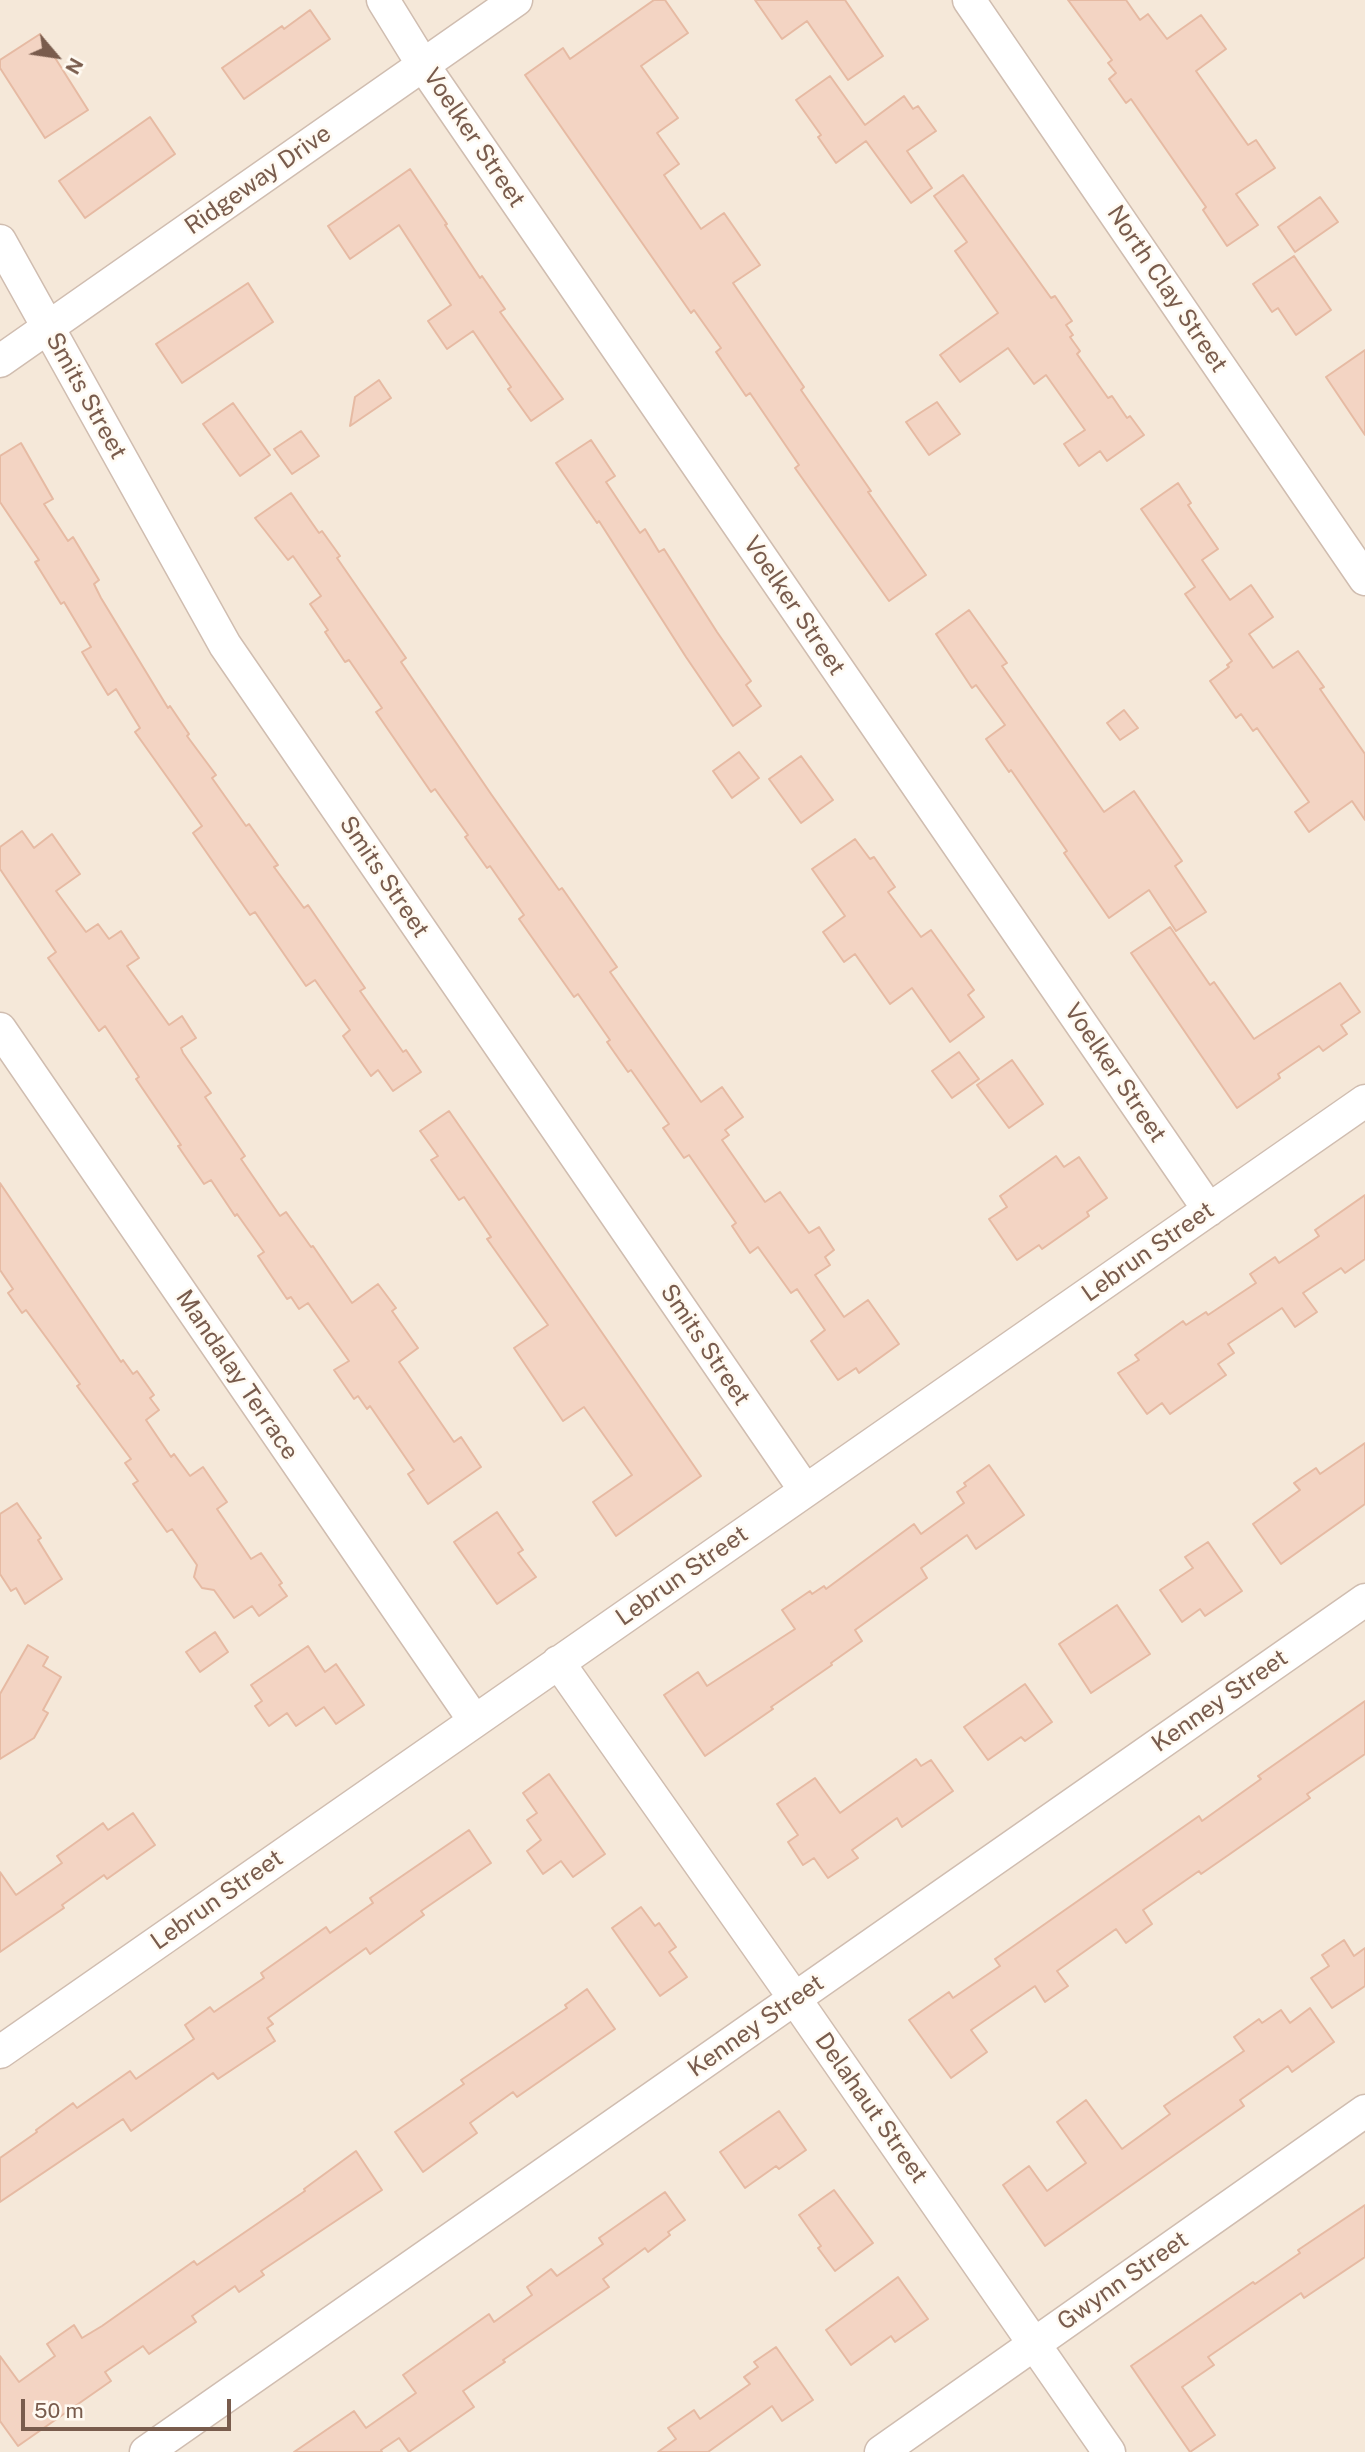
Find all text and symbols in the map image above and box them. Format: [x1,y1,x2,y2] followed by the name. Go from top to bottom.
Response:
[21,21,91,91] north arrow
[61,54,88,78] text: N
[417,63,531,213] street label: Voelker Street
[179,119,337,241] street label: Ridgeway Drive
[1101,200,1233,378] street label: North Clay Street
[39,328,133,464] street label: Smits Street
[737,531,851,681] street label: Voelker Street
[333,811,435,943] street label: Smits Street
[1058,998,1172,1148] street label: Voelker Street
[1076,1196,1220,1308] street label: Lebrun Street
[654,1279,756,1411] street label: Smits Street
[169,1284,305,1466] street label: Mandalay Terrace
[610,1520,754,1632] street label: Lebrun Street
[1147,1644,1293,1758] street label: Kenney Street
[145,1844,289,1956] street label: Lebrun Street
[683,1969,829,2083] street label: Kenney Street
[808,2027,934,2189] street label: Delahaut Street
[1052,2225,1194,2337] street label: Gwynn Street
[24,2386,234,2430] scale bar
[34,2398,84,2423] text: 50 m

